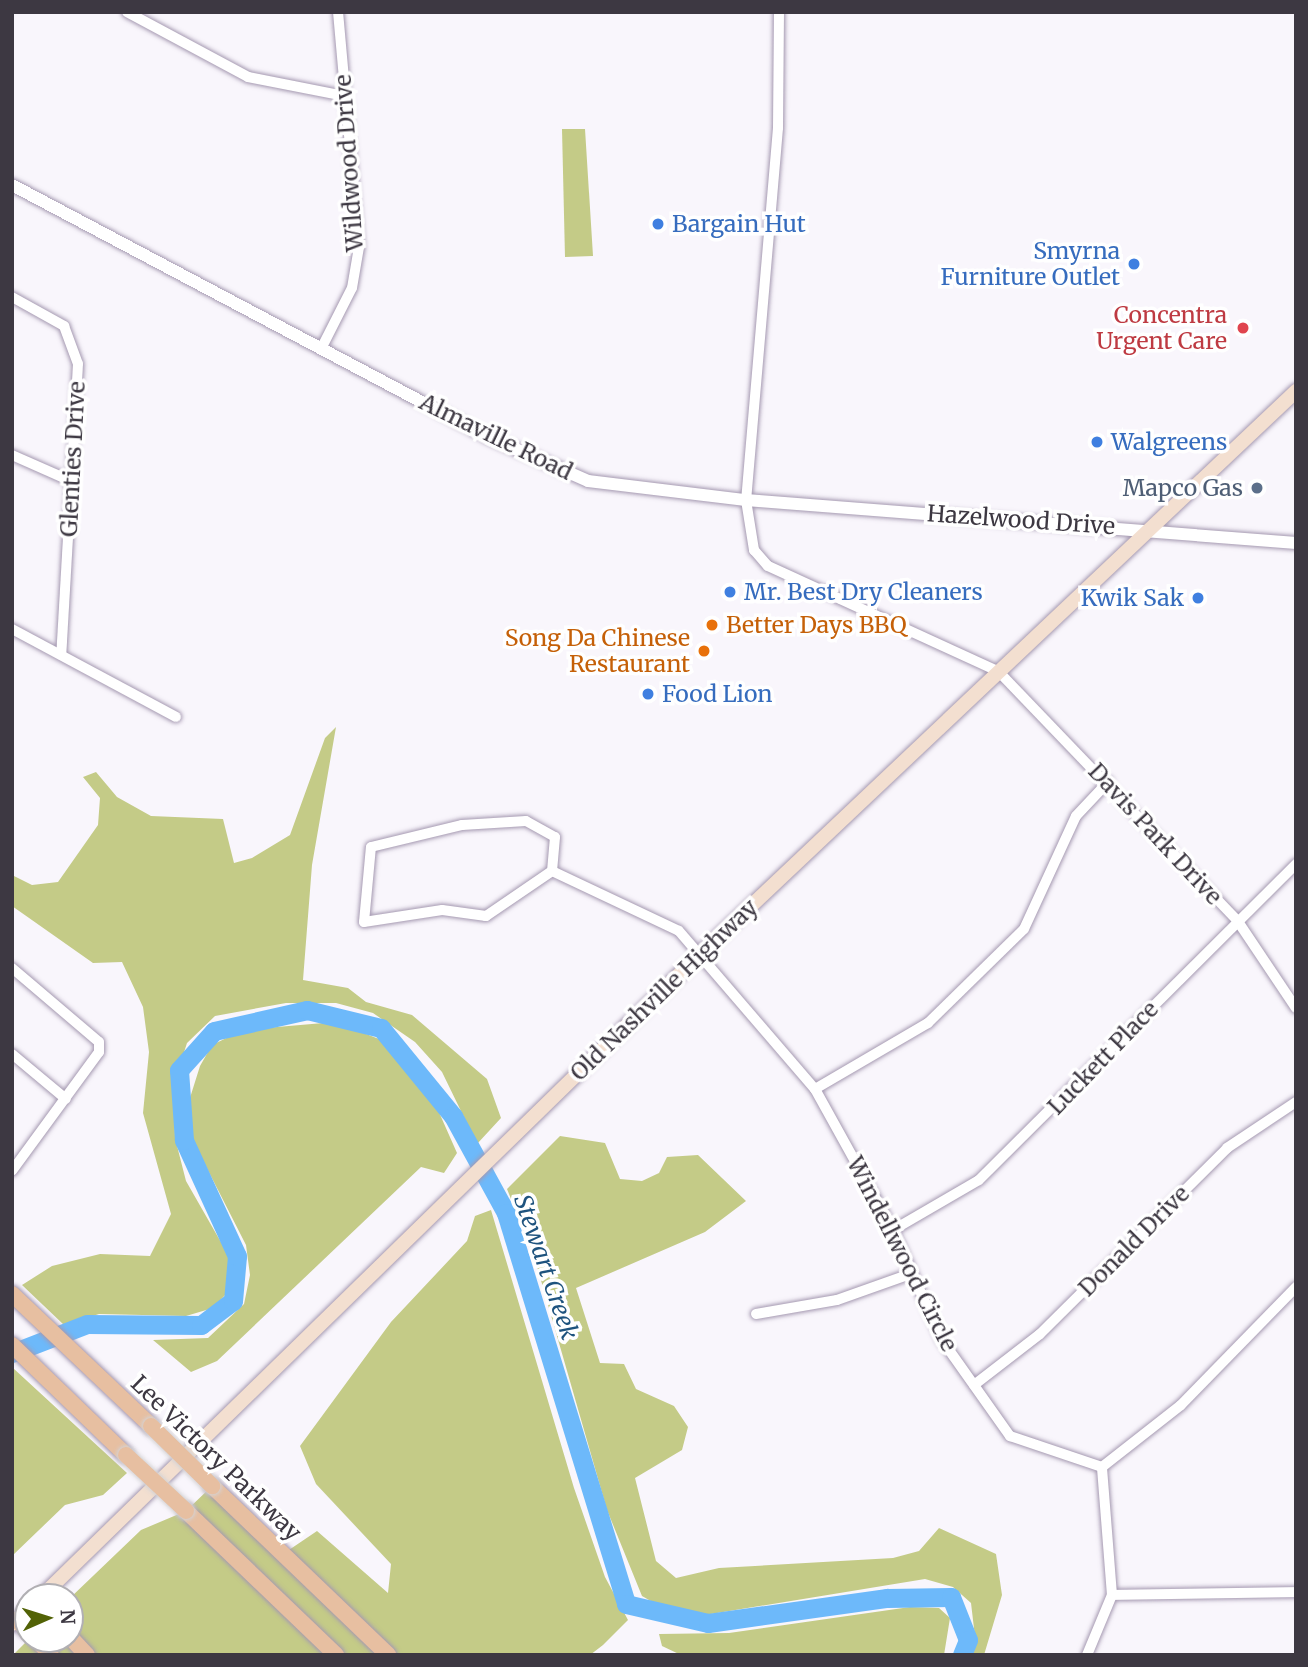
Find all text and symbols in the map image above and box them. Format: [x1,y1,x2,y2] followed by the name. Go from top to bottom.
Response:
[329,73,369,253] street label: Wildwood Drive
[672,210,806,238] place label: Bargain Hut
[650,216,666,232] marker: Bargain Hut
[941,237,1120,291] place label: Smyrna Furniture Outlet
[1126,256,1142,272] marker: Smyrna Furniture Outlet
[1096,301,1227,355] place label: Concentra Urgent Care
[1233,318,1253,338] marker: Concentra Urgent Care
[55,381,91,537] street label: Glenties Drive
[415,388,577,486] street label: Almaville Road
[1111,428,1227,456] place label: Walgreens
[1089,434,1105,450] marker: Walgreens
[1123,474,1243,502] place label: Mapco Gas
[1249,480,1265,496] marker: Mapco Gas
[926,500,1116,540] street label: Hazelwood Drive
[744,578,983,606] place label: Mr. Best Dry Cleaners
[722,584,738,600] marker: Mr. Best Dry Cleaners
[1081,584,1184,612] place label: Kwik Sak
[1190,590,1206,606] marker: Kwik Sak
[726,611,907,639] place label: Better Days BBQ
[704,617,720,633] marker: Better Days BBQ
[505,624,690,678] place label: Song Da Chinese Restaurant
[696,643,712,659] marker: Song Da Chinese Restaurant
[662,680,773,708] place label: Food Lion
[640,686,656,702] marker: Food Lion
[1083,758,1227,910] street label: Davis Park Drive
[565,894,763,1086] street label: Old Nashville Highway
[1042,996,1164,1120] street label: Luckett Place
[841,1152,963,1356] street label: Windellwood Circle
[1073,1180,1195,1302] street label: Donald Drive
[508,1191,584,1343] water label: Stewart Creek
[125,1370,307,1546] street label: Lee Victory Parkway
[14,1583,84,1653] north arrow
[56,1609,80,1625] text: N

